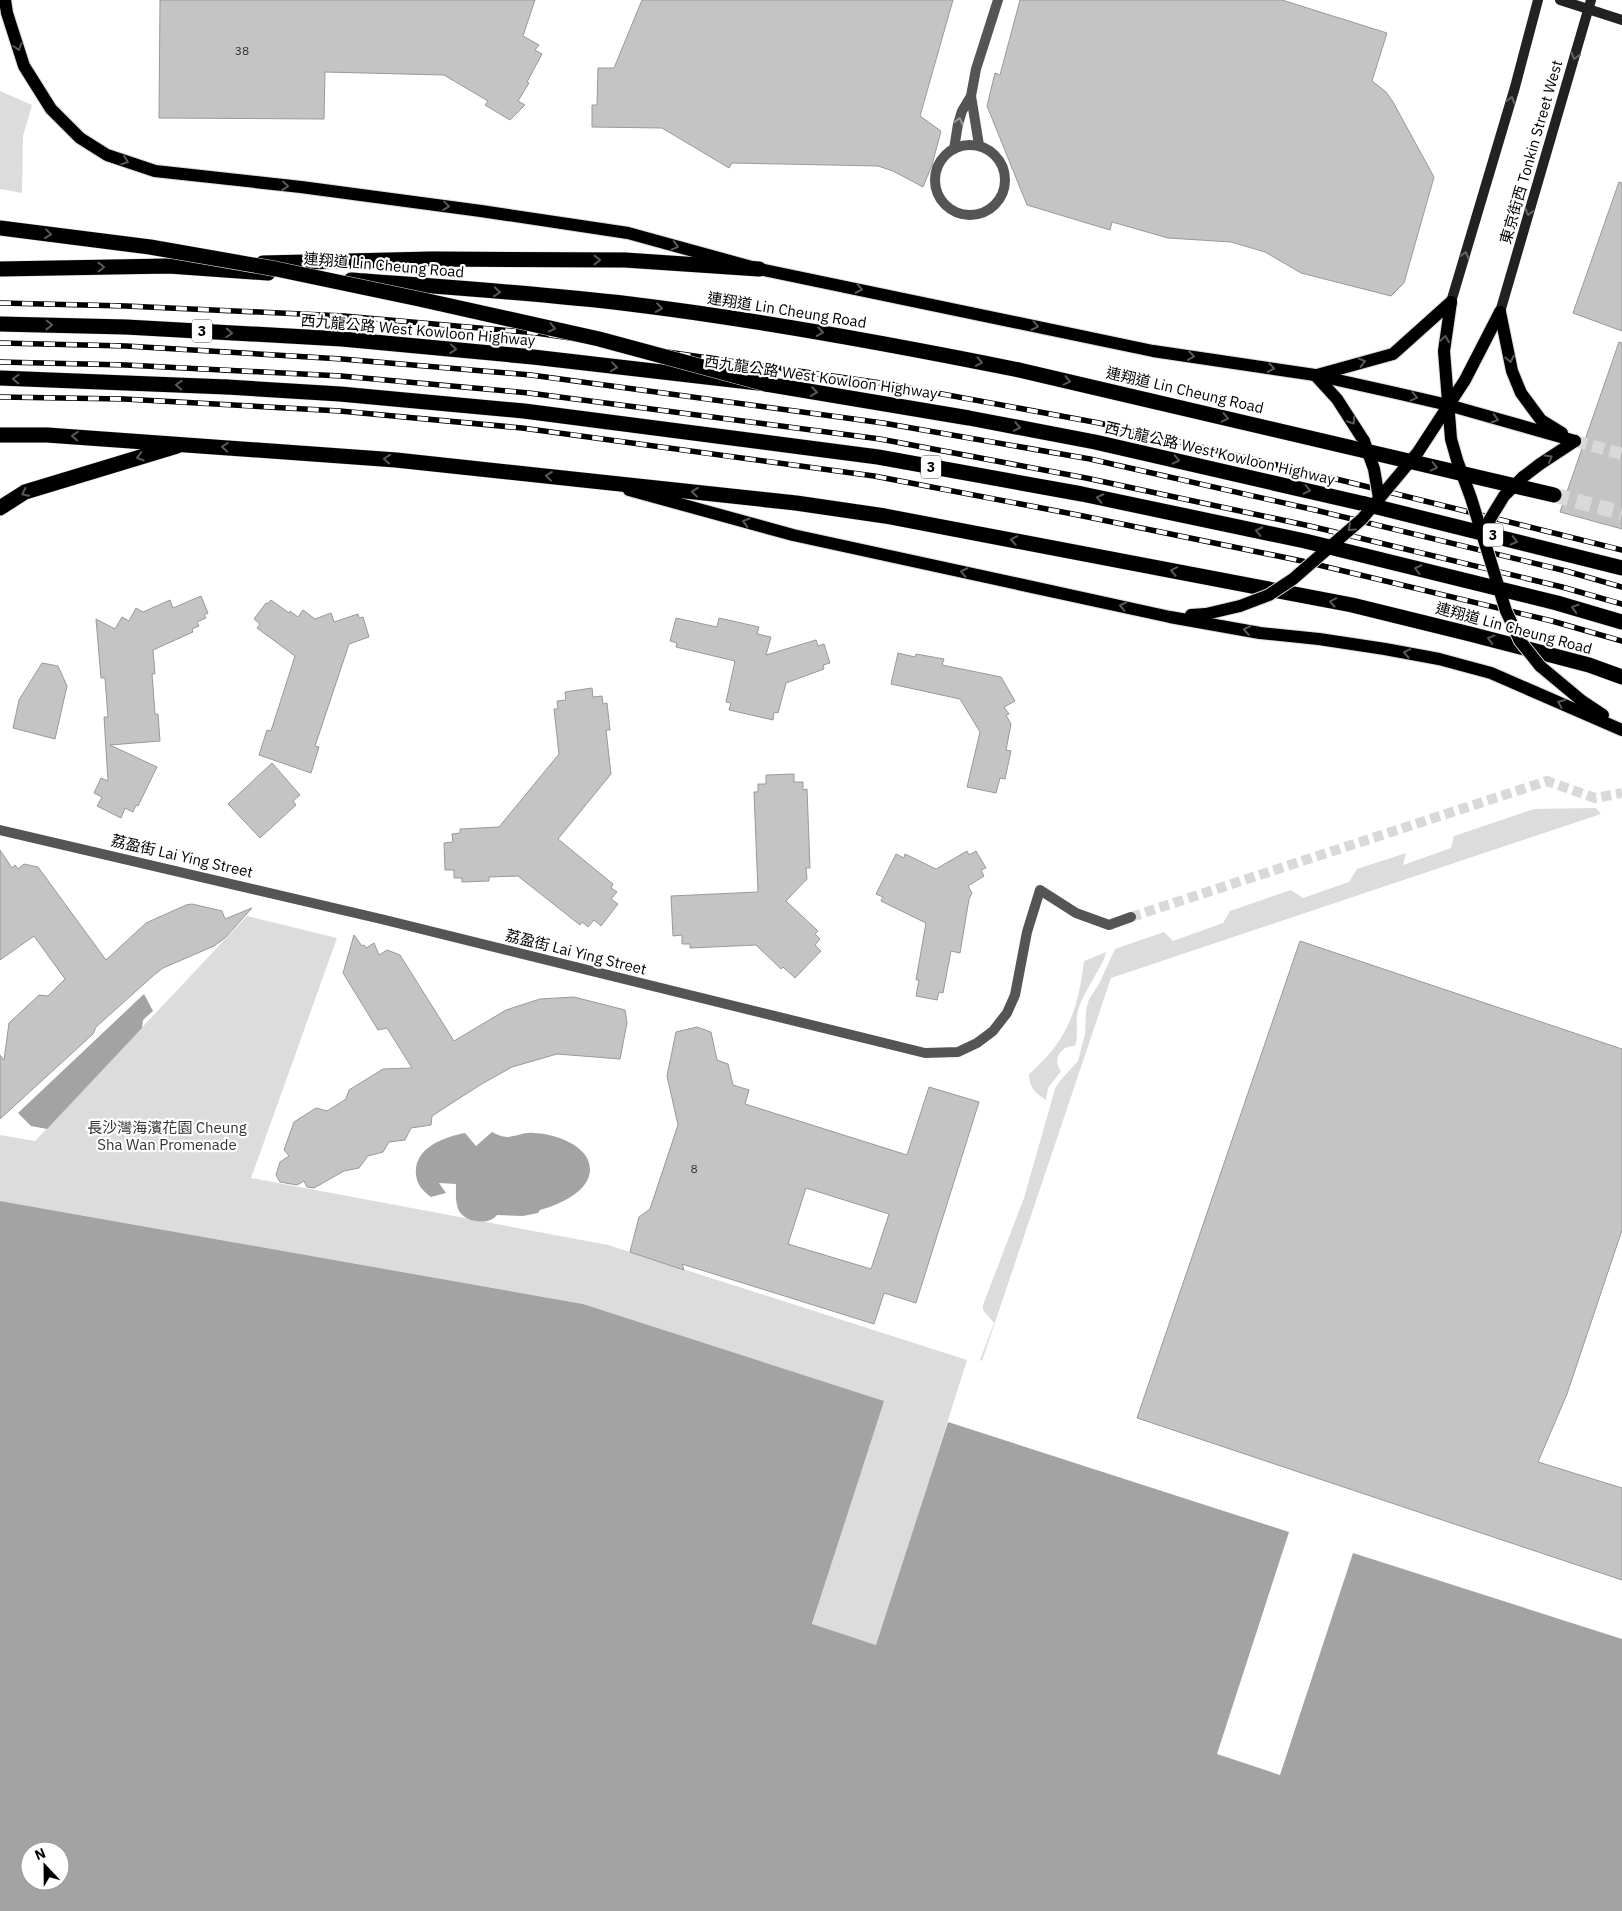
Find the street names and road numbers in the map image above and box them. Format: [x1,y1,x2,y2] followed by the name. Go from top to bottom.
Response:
[1496,58,1566,246] street label: 東京街西 Tonkin Street West
[303,249,465,281] street label: 連翔道 Lin Cheung Road
[706,288,868,332] street label: 連翔道 Lin Cheung Road
[300,310,537,350] street label: 西九龍公路 West Kowloon Highway
[192,320,212,342] road number: 3
[703,351,939,403] street label: 西九龍公路 West Kowloon Highway
[1104,363,1266,417] street label: 連翔道 Lin Cheung Road
[1103,417,1337,489] street label: 西九龍公路 West Kowloon Highway
[921,456,941,478] road number: 3
[1483,524,1503,546] road number: 3
[1434,598,1594,658] street label: 連翔道 Lin Cheung Road
[109,830,255,882] street label: 荔盈街 Lai Ying Street
[503,925,649,979] street label: 荔盈街 Lai Ying Street

